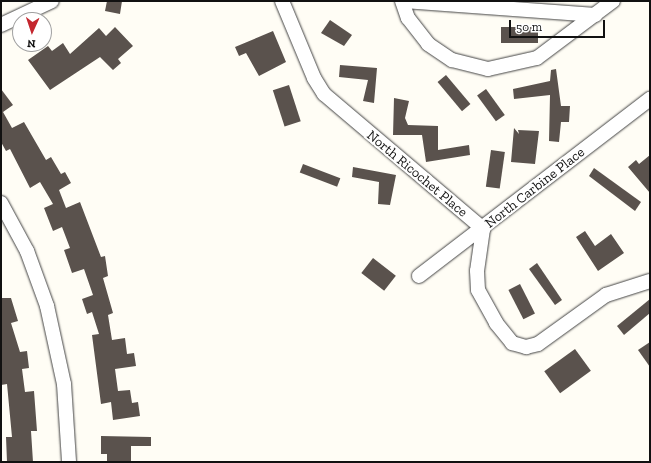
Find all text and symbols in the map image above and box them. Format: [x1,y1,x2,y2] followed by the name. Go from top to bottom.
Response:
[12,12,52,52] north arrow
[511,12,607,38] scale bar
[516,20,542,34] text: 50 m
[27,37,36,50] text: N
[363,127,471,221] street label: North Ricochet Place
[482,144,588,232] street label: North Carbine Place

